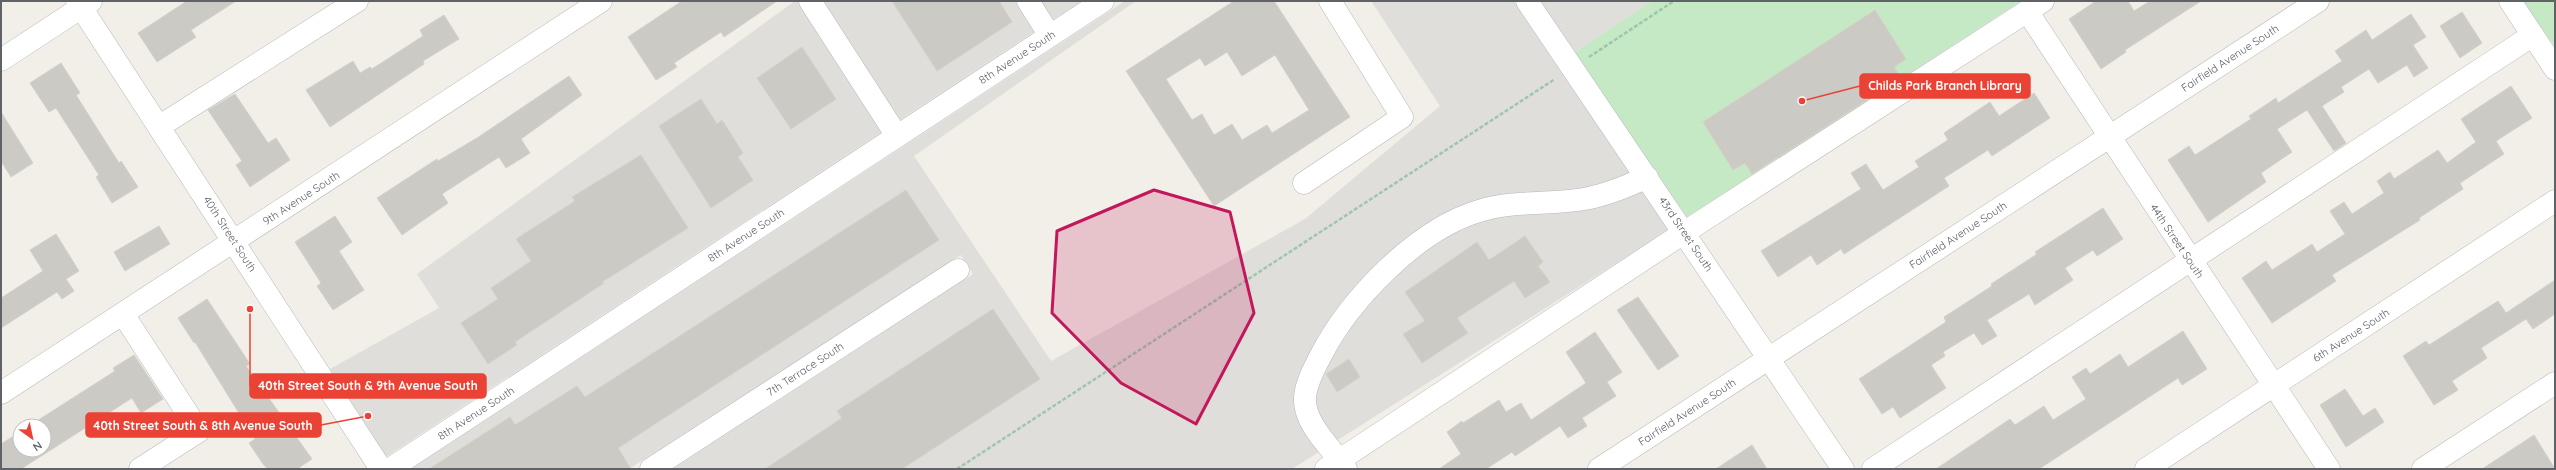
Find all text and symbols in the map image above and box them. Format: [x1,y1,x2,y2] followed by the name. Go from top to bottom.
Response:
[2179,21,2281,95] street label: Fairfield Avenue South
[976,27,1058,87] street label: 8th Avenue South
[1860,74,2030,98] callout: Childs Park Branch Library
[1868,78,2022,93] text: Childs Park Branch Library
[260,168,342,228] street label: 9th Avenue South
[200,194,260,274] street label: 40th Street South
[1656,194,1716,274] street label: 43rd Street South
[1907,198,2009,272] street label: Fairfield Avenue South
[2147,201,2207,281] street label: 44th Street South
[705,205,787,265] street label: 8th Avenue South
[2310,305,2392,365] street label: 6th Avenue South
[764,339,846,399] street label: 7th Terrace South
[250,374,486,398] callout: 40th Street South & 9th Avenue South
[1636,375,1738,449] street label: Fairfield Avenue South
[258,378,478,393] text: 40th Street South & 9th Avenue South
[435,383,517,443] street label: 8th Avenue South
[86,413,321,437] callout: 40th Street South & 8th Avenue South
[12,418,52,458] north arrow
[93,418,313,433] text: 40th Street South & 8th Avenue South
[30,438,45,454] text: N

